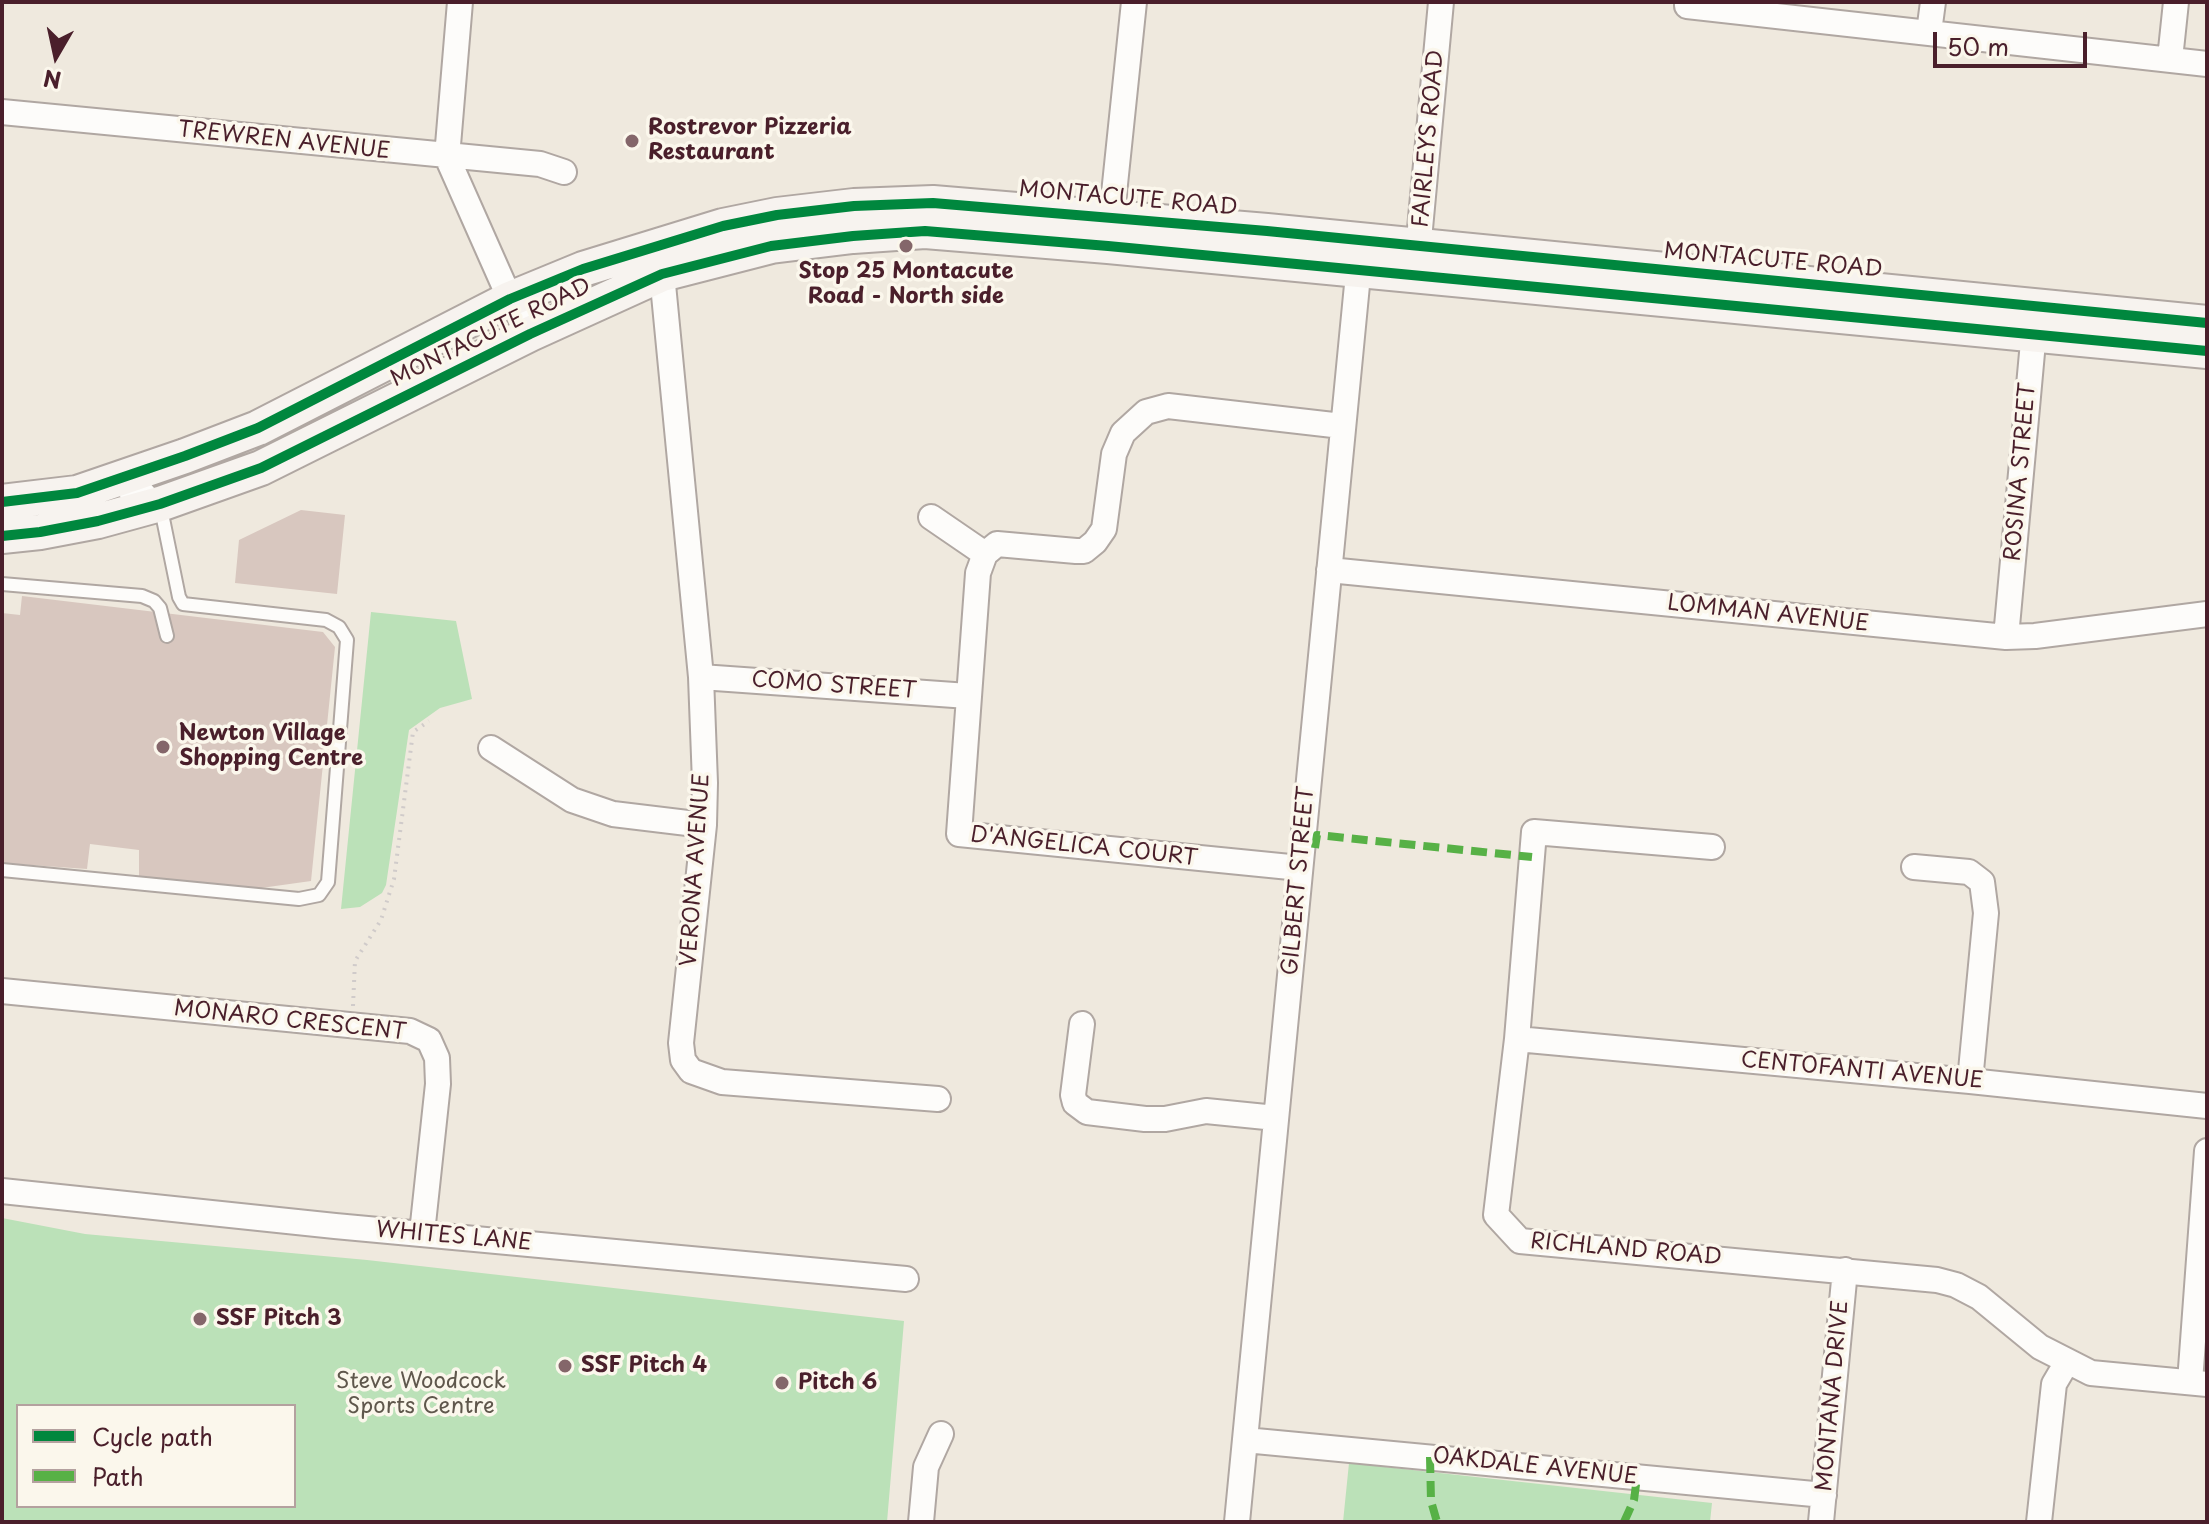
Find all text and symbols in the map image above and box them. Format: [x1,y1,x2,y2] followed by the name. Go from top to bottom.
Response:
[16,16,96,96] north arrow
[1937,16,2091,66] scale bar
[1947,28,2009,64] text: 50 m
[1408,49,1450,229] street label: FAIRLEYS ROAD
[41,63,63,98] text: N
[648,115,852,166] place label: Rostrevor Pizzeria Restaurant
[177,117,391,165] street label: TREWREN AVENUE
[623,132,641,150] marker: Rostrevor Pizzeria Restaurant
[1018,176,1238,222] street label: MONTACUTE ROAD
[897,237,915,255] marker: Stop 25 Montacute Road - North side
[1663,238,1883,284] street label: MONTACUTE ROAD
[799,259,1013,310] place label: Stop 25 Montacute Road - North side
[387,273,595,393] street label: MONTACUTE ROAD
[2000,382,2042,562] street label: ROSINA STREET
[1666,590,1870,638] street label: LOMMAN AVENUE
[751,667,917,705] street label: COMO STREET
[179,721,363,772] place label: Newton Village Shopping Centre
[154,738,172,756] marker: Newton Village Shopping Centre
[676,773,716,967] street label: VERONA AVENUE
[1278,785,1320,977] street label: GILBERT STREET
[969,822,1199,872] street label: D'ANGELICA COURT
[172,996,408,1046] street label: MONARO CRESCENT
[1740,1047,1984,1095] street label: CENTOFANTI AVENUE
[375,1217,533,1257] street label: WHITES LANE
[1529,1228,1723,1272] street label: RICHLAND ROAD
[1811,1299,1855,1493] street label: MONTANA DRIVE
[216,1306,342,1332] place label: SSF Pitch 3
[191,1310,209,1328] marker: SSF Pitch 3
[581,1353,707,1379] place label: SSF Pitch 4
[556,1357,574,1375] marker: SSF Pitch 4
[336,1369,506,1420] park label: Steve Woodcock Sports Centre
[798,1370,877,1396] place label: Pitch 6
[773,1374,791,1392] marker: Pitch 6
[16,1404,296,1508] legend
[92,1418,213,1454] text: Cycle path
[1431,1443,1639,1491] street label: OAKDALE AVENUE
[92,1458,144,1494] text: Path

